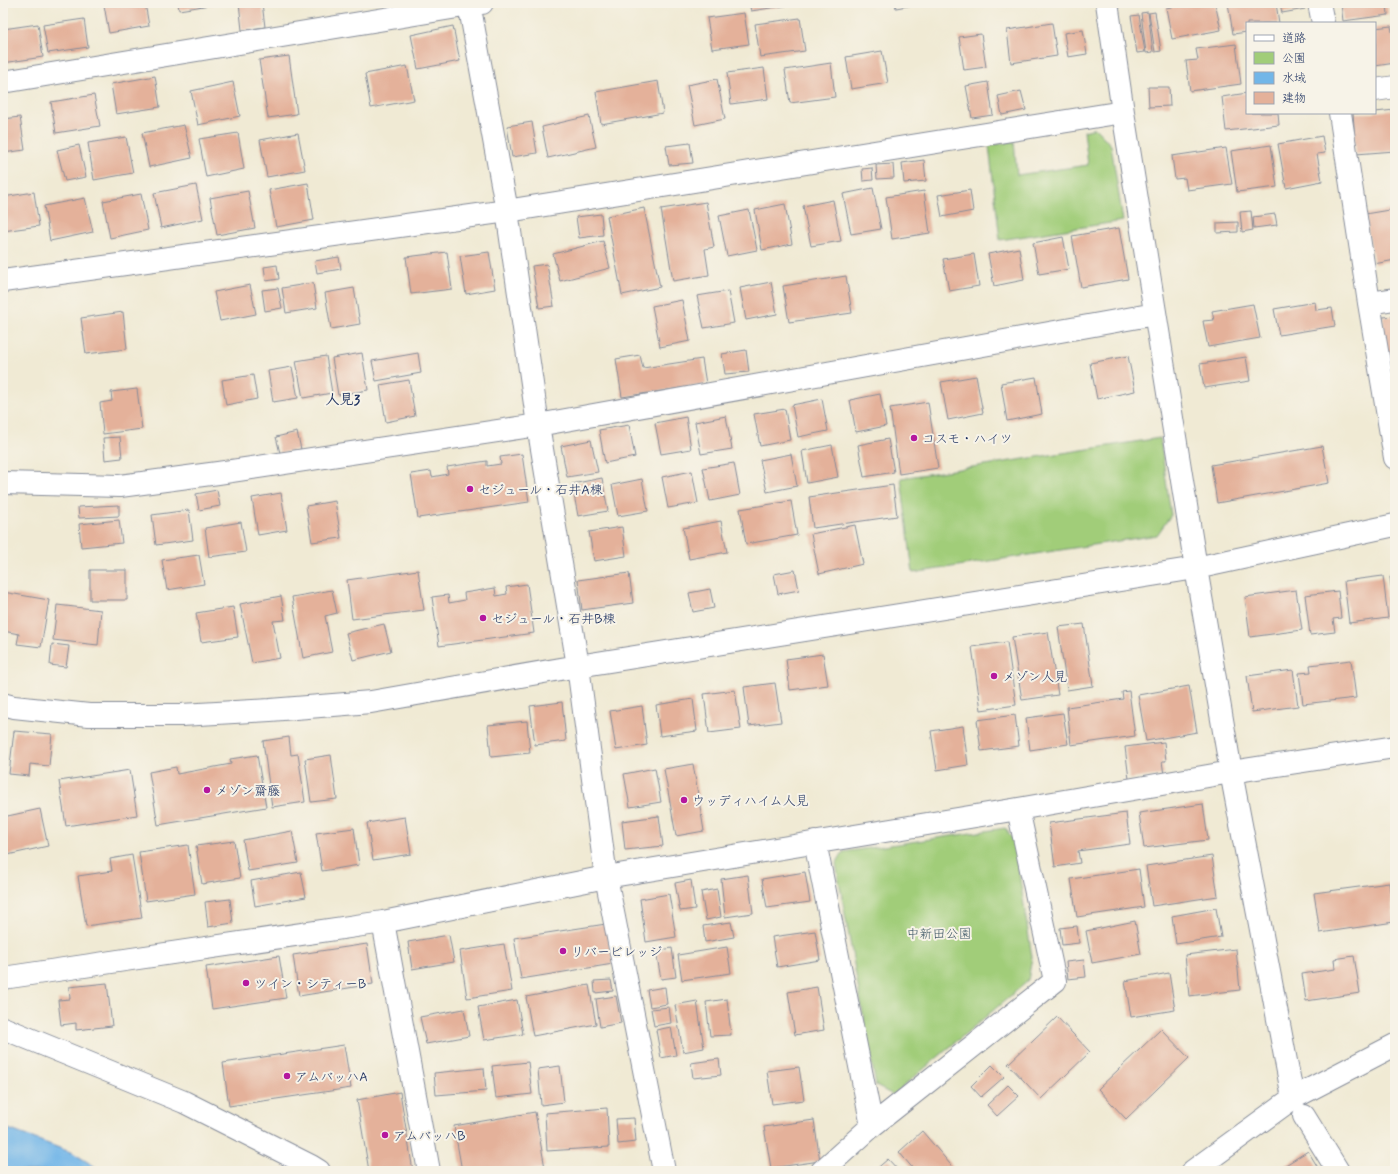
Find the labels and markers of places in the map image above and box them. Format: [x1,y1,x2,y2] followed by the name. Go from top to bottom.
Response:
[922,431,1012,448] place label: コスモ・ハイツ
[909,433,919,443] marker: コスモ・ハイツ
[478,482,603,499] place label: セジュール・石井A棟
[465,484,475,494] marker: セジュール・石井A棟
[491,611,615,628] place label: セジュール・石井B棟
[478,613,488,623] marker: セジュール・石井B棟
[1002,669,1067,686] place label: メゾン人見
[989,671,999,681] marker: メゾン人見
[215,783,280,800] place label: メゾン齋藤
[202,785,212,795] marker: メゾン齋藤
[692,793,808,810] place label: ウッディハイム人見
[679,795,689,805] marker: ウッディハイム人見
[571,944,662,961] place label: リバービレッジ
[558,946,568,956] marker: リバービレッジ
[254,976,366,993] place label: ツイン・シティーB
[241,978,251,988] marker: ツイン・シティーB
[295,1069,368,1086] place label: アムバッハA
[282,1071,292,1081] marker: アムバッハA
[393,1128,465,1145] place label: アムバッハB
[380,1130,390,1140] marker: アムバッハB

